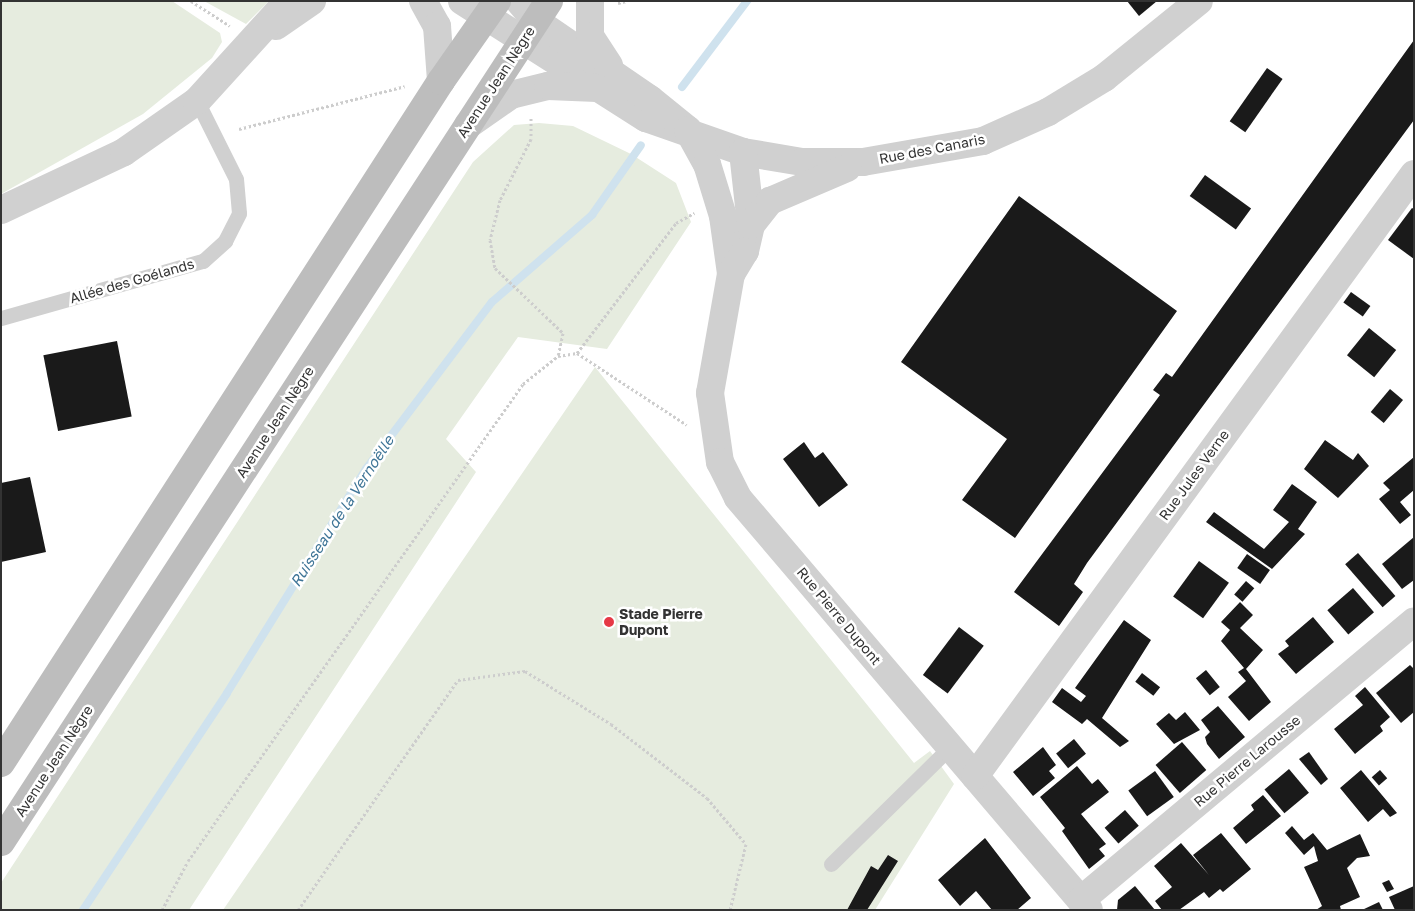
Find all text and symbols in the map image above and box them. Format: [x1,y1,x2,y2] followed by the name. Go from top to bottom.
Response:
[454,23,538,141] street label: Avenue Jean Nègre
[878,130,986,168] street label: Rue des Canaris
[68,255,196,307] street label: Allée des Goélands
[233,363,317,481] street label: Avenue Jean Nègre
[1156,426,1232,524] street label: Rue Jules Verne
[286,432,398,590] water label: Ruisseau de la Vernoëlle
[793,564,885,668] street label: Rue Pierre Dupont
[619,606,703,638] place label: Stade Pierre Dupont
[603,616,615,628] marker: Stade Pierre Dupont
[12,702,96,820] street label: Avenue Jean Nègre
[1190,712,1304,810] street label: Rue Pierre Larousse

